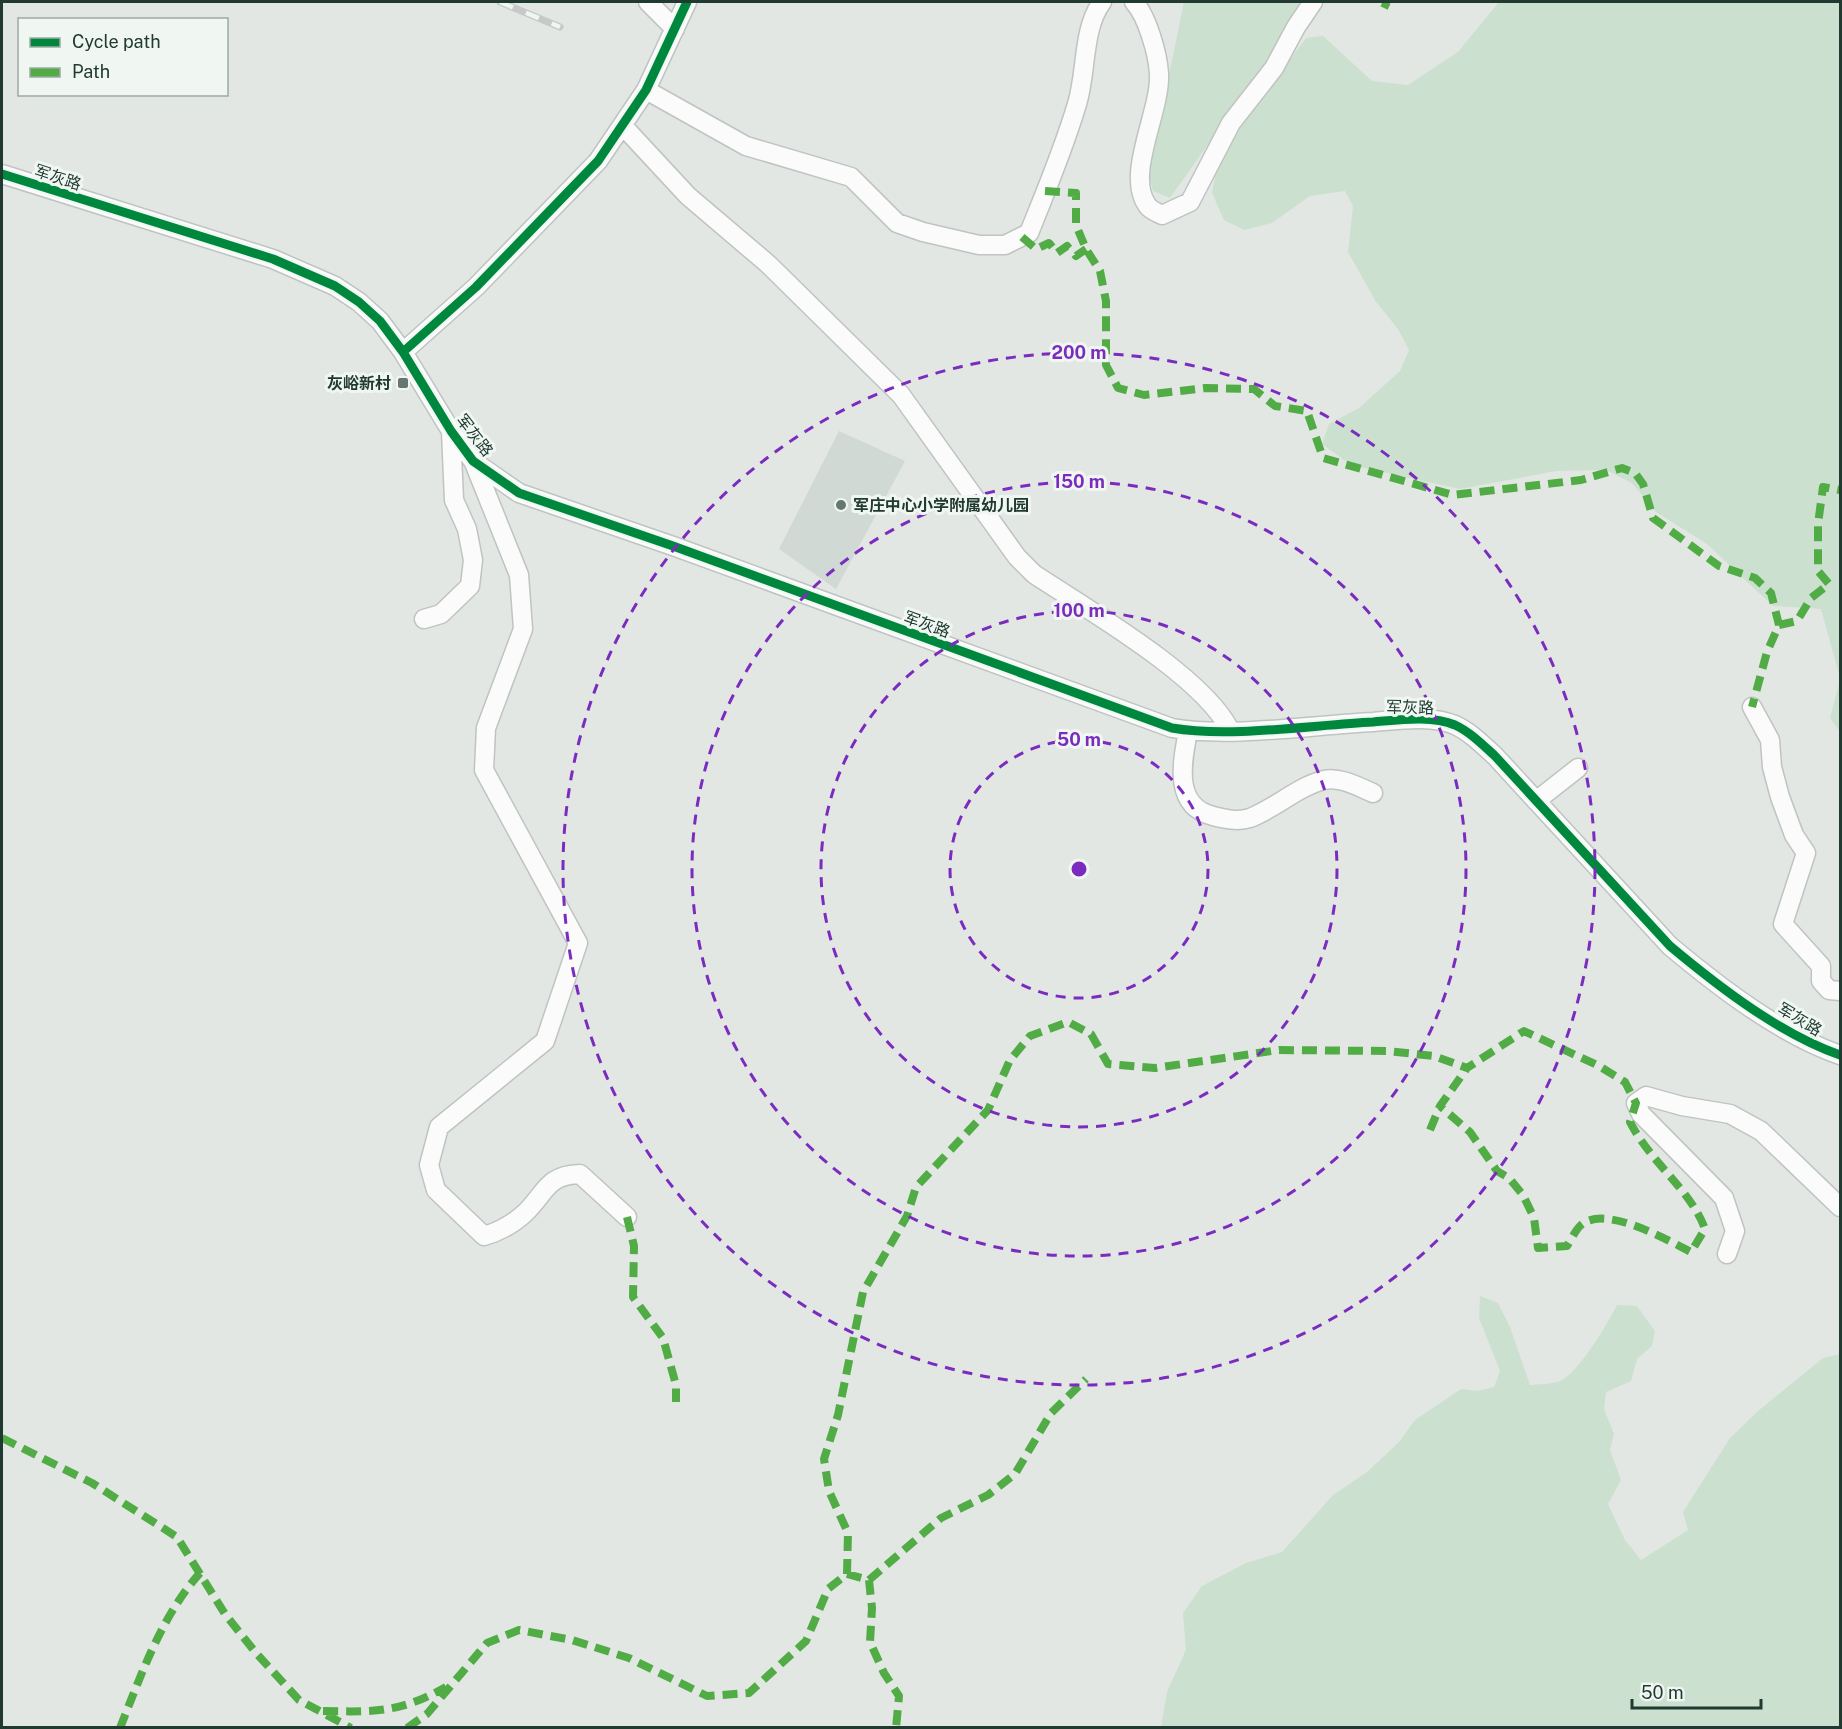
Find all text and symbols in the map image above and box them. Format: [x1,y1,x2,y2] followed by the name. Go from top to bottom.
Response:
[18,18,228,96] legend
[72,31,161,52] text: Cycle path
[72,61,110,82] text: Path
[32,161,84,194] street label: 军灰路
[1052,342,1106,363] text: 200 m
[327,374,391,393] place label: 灰峪新村
[396,376,410,390] marker: 灰峪新村
[452,411,497,460] street label: 军灰路
[1053,471,1105,492] text: 150 m
[853,496,1029,515] place label: 军庄中心小学附属幼儿园
[834,498,848,512] marker: 军庄中心小学附属幼儿园
[1053,600,1105,621] text: 100 m
[901,607,953,642] street label: 军灰路
[1386,698,1434,717] street label: 军灰路
[1057,729,1101,750] text: 50 m
[1069,859,1089,879] centre of rings
[1774,999,1825,1040] street label: 军灰路
[1632,1672,1761,1710] scale bar
[1641,1682,1684,1703] text: 50 m

